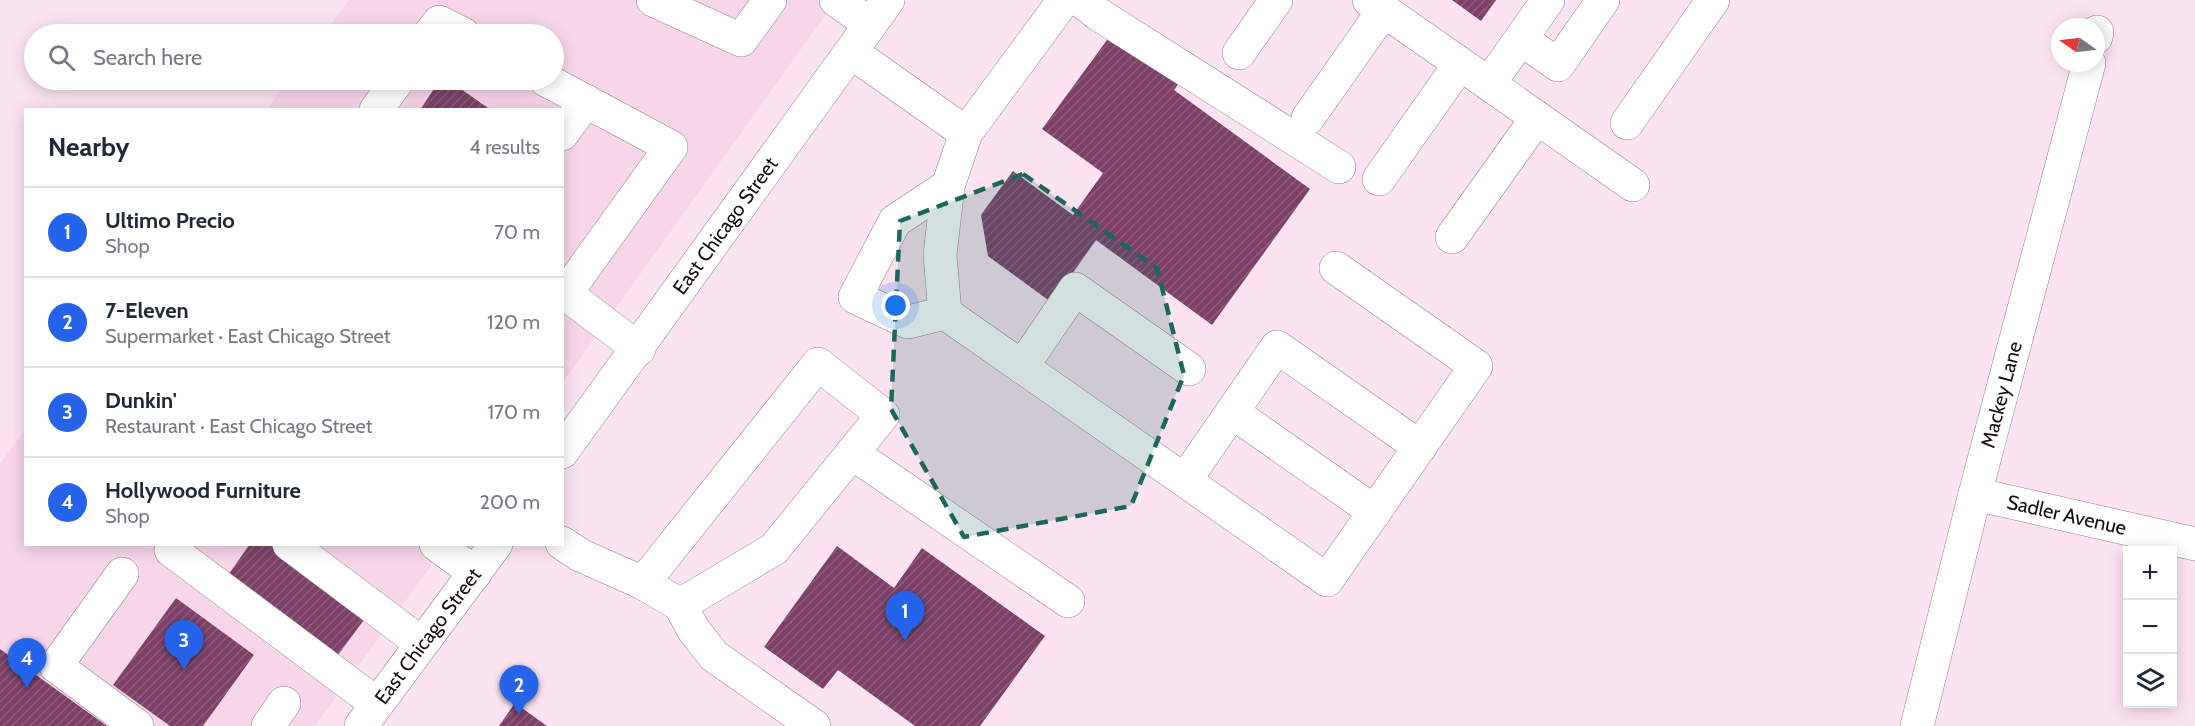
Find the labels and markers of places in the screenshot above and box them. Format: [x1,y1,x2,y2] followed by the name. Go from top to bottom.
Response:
[886,592,924,641] pin: 1
[164,620,204,670] pin: 3
[8,638,46,688] pin: 4
[500,666,538,715] pin: 2

